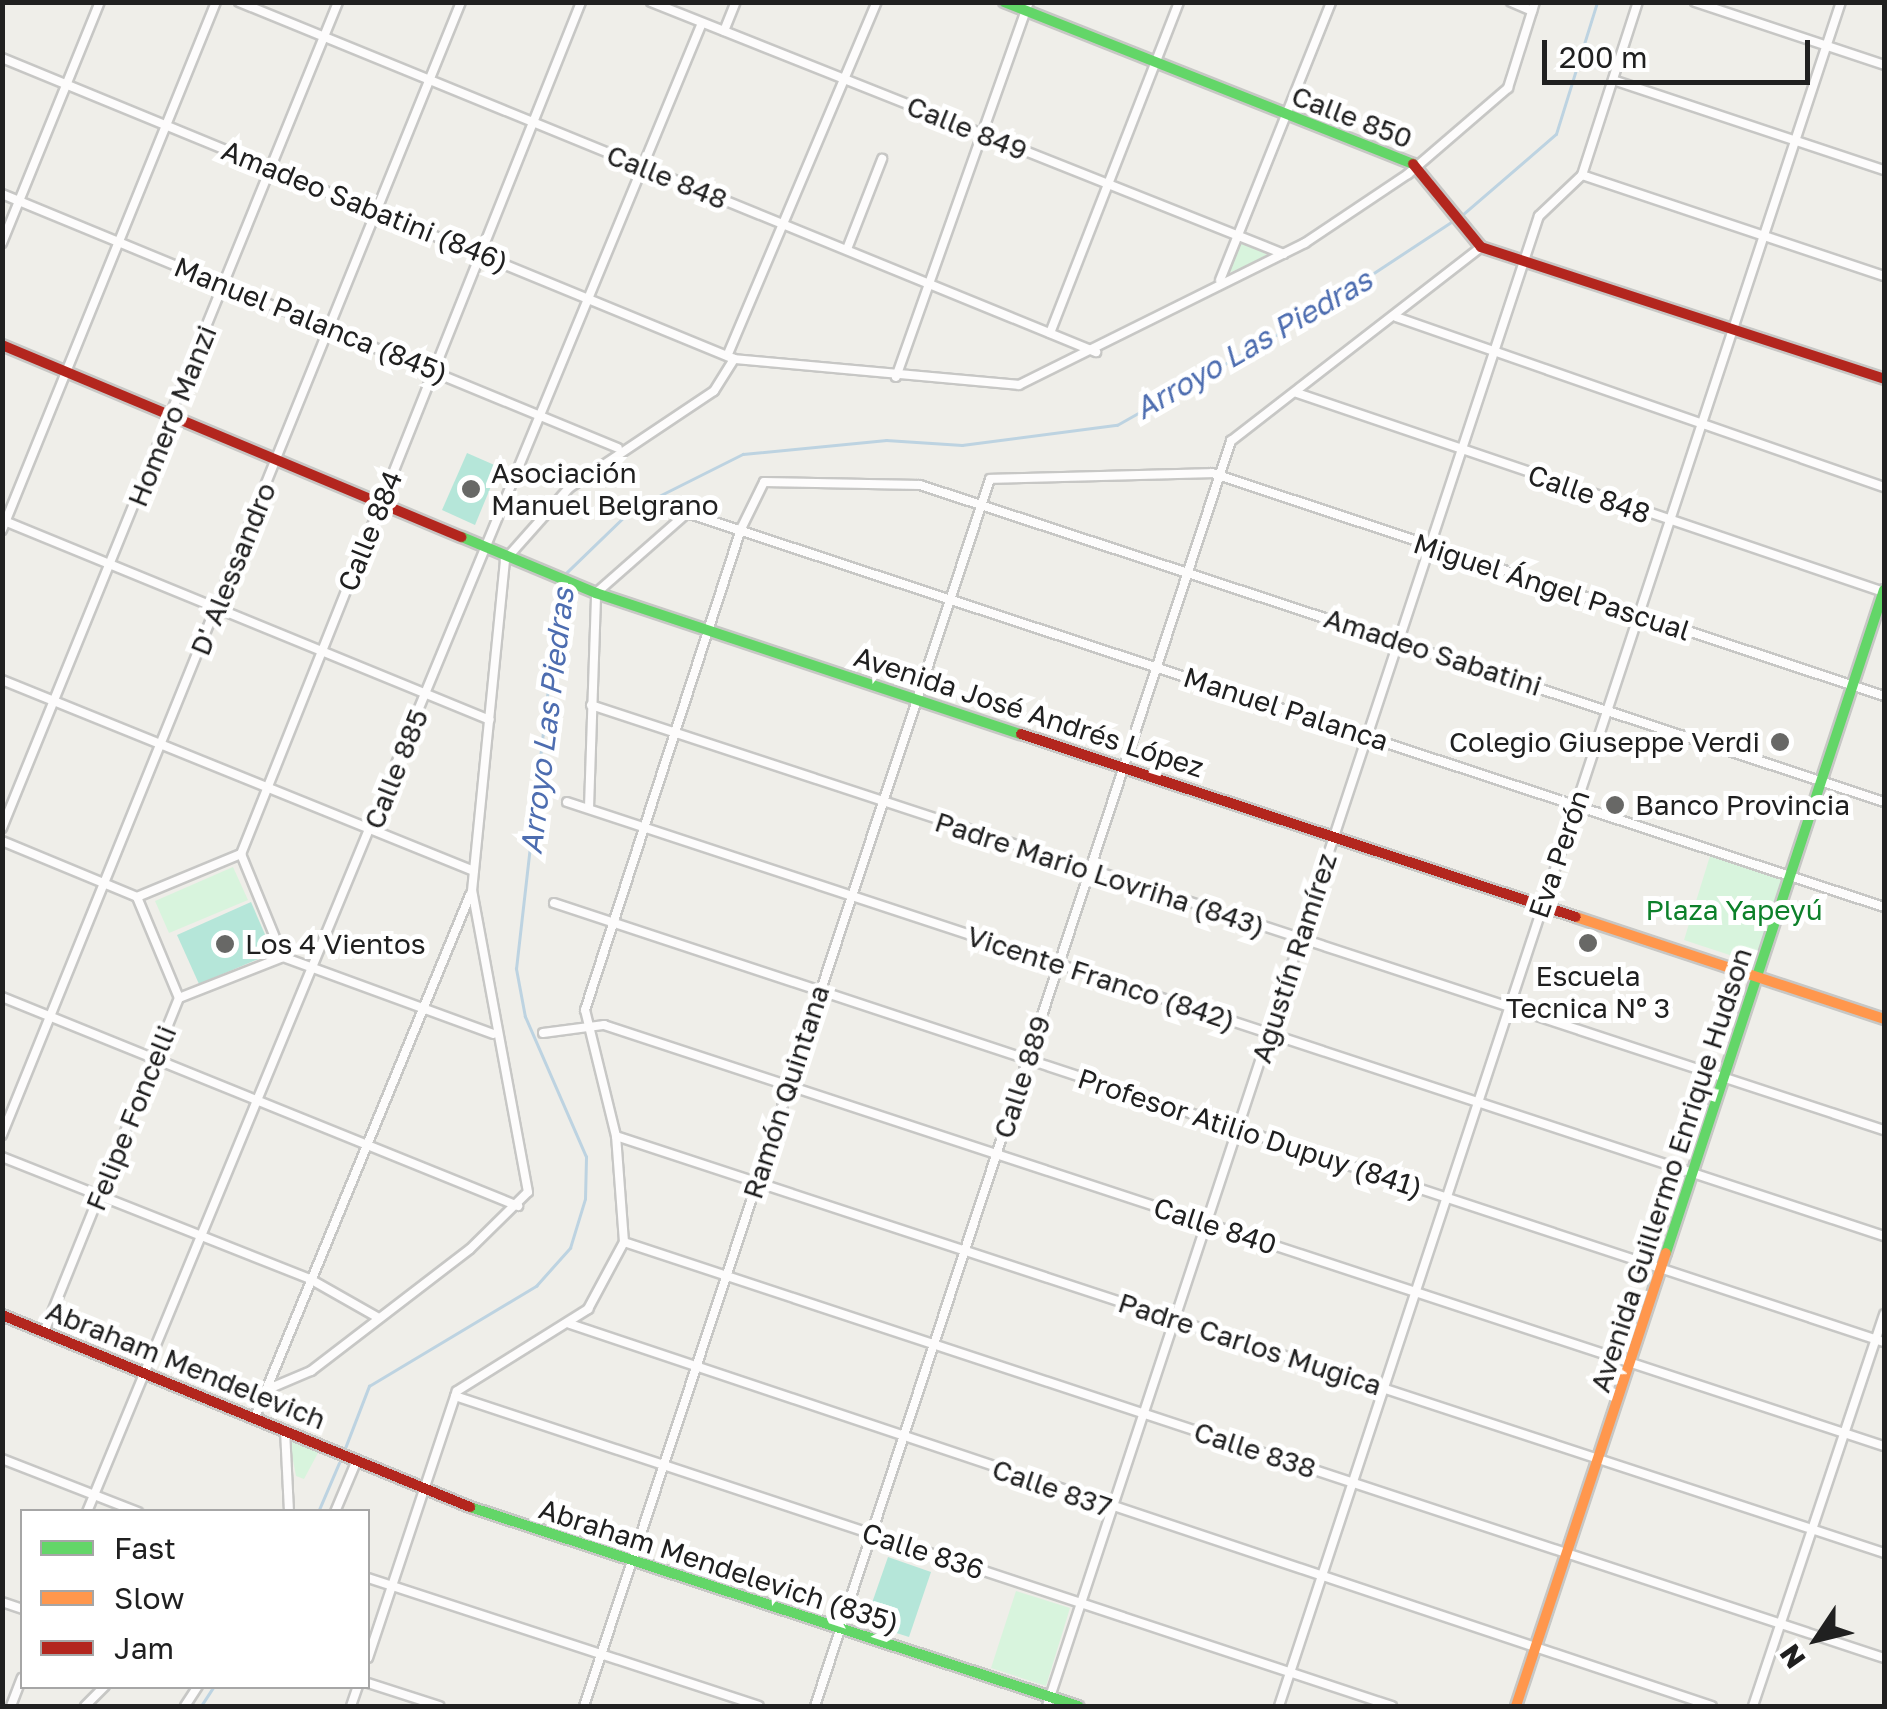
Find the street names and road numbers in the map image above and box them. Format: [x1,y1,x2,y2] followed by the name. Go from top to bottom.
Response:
[1287,79,1417,155] street label: Calle 850
[902,89,1032,167] street label: Calle 849
[217,133,513,279] street label: Amadeo Sabatini (846)
[602,138,732,216] street label: Calle 848
[169,250,453,390] street label: Manuel Palanca (845)
[120,320,224,512] street label: Homero Manzi
[1523,457,1655,531] street label: Calle 848
[331,466,409,596] street label: Calle 884
[183,478,283,660] street label: D' Alessandro
[1409,526,1695,648] street label: Miguel Ángel Pascual
[1320,601,1546,703] street label: Amadeo Sabatini
[850,640,1208,784] street label: Avenida José Andrés López
[1179,660,1393,758] street label: Manuel Palanca
[357,704,435,834] street label: Calle 885
[1521,785,1597,923] street label: Eva Perón
[931,805,1269,943] street label: Padre Mario Lovriha (843)
[1244,849,1344,1067] street label: Agustín Ramírez
[963,919,1239,1037] street label: Vicente Franco (842)
[1583,944,1759,1396] street label: Avenida Guillermo Enrique Hudson
[736,981,836,1203] street label: Ramón Quintana
[986,1011,1058,1143] street label: Calle 889
[79,1020,183,1216] street label: Felipe Foncelli
[1074,1061,1426,1205] street label: Profesor Atilio Dupuy (841)
[1149,1190,1281,1262] street label: Calle 840
[1114,1286,1386,1402] street label: Padre Carlos Mugica
[41,1294,331,1436] street label: Abraham Mendelevich
[1190,1415,1320,1485] street label: Calle 838
[988,1452,1116,1524] street label: Calle 837
[535,1492,903,1640] street label: Abraham Mendelevich (835)
[858,1516,988,1586] street label: Calle 836

